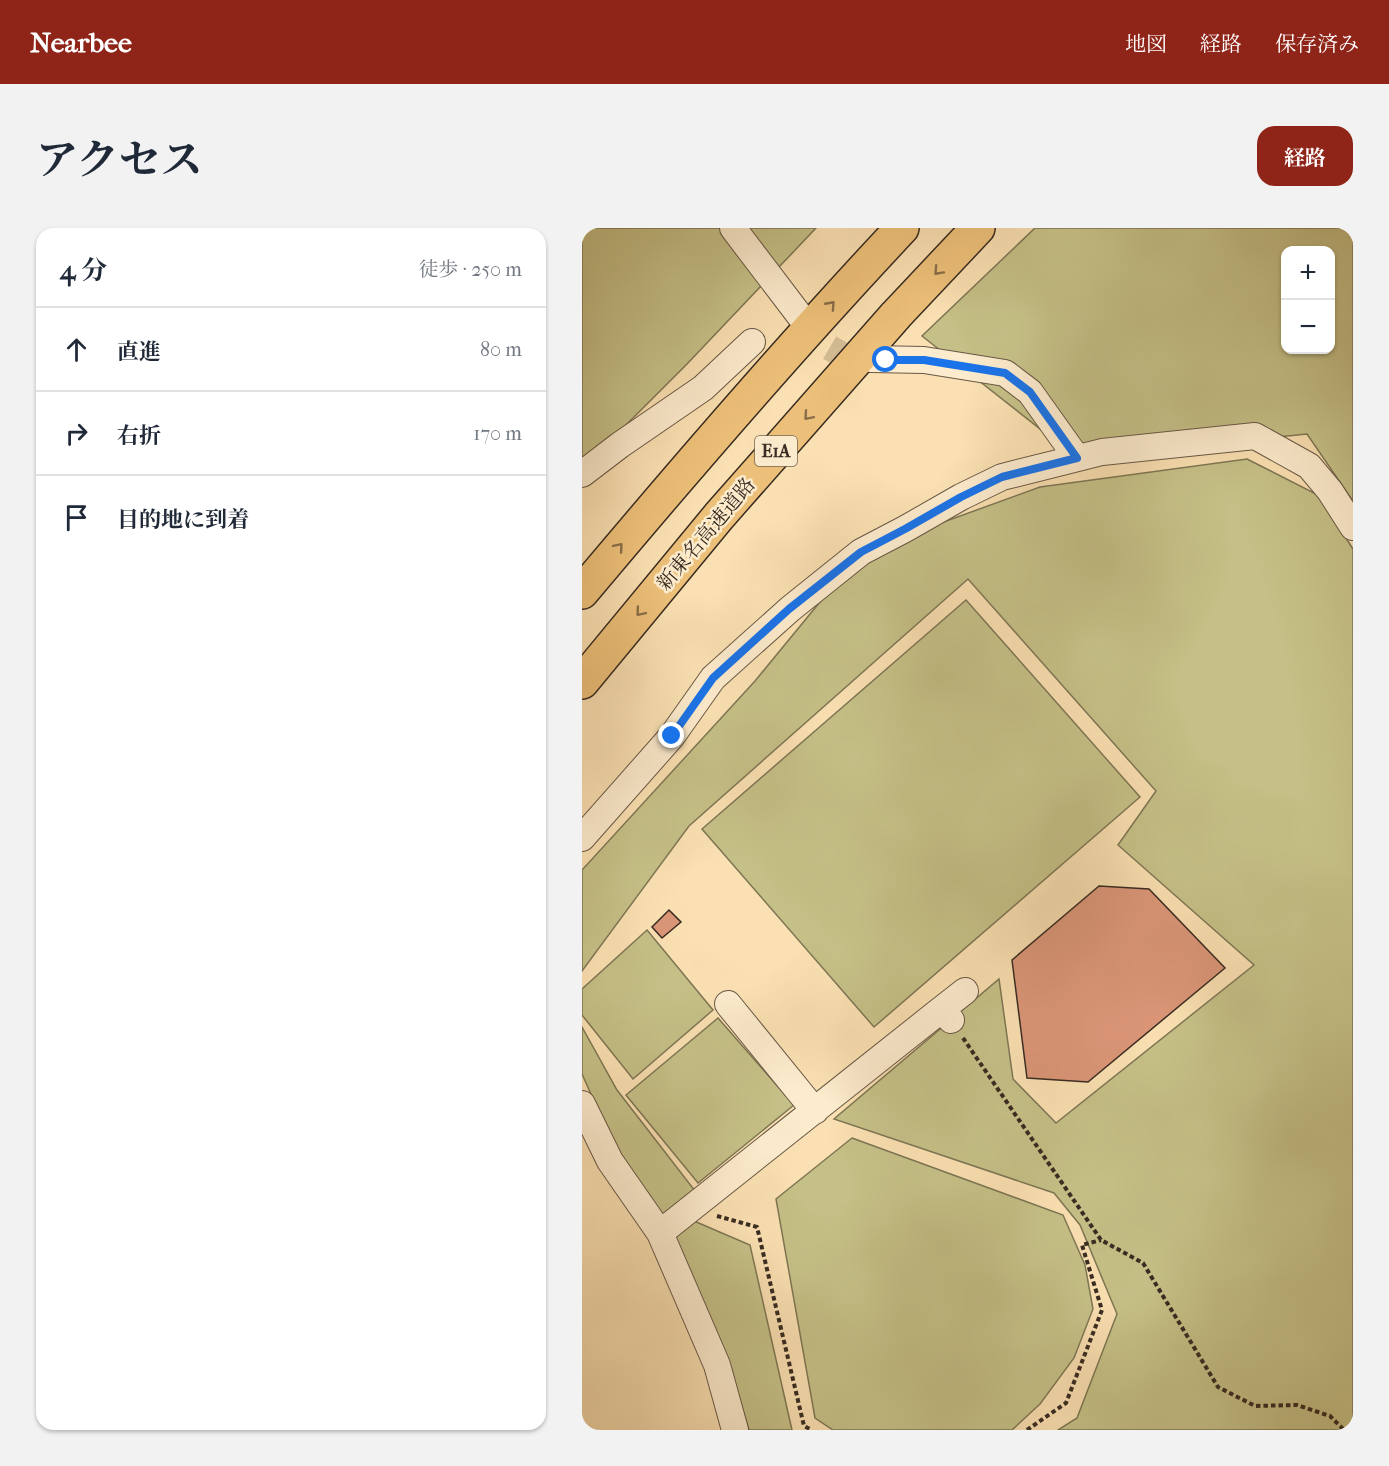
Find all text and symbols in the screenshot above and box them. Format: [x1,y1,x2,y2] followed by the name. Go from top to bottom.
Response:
[30,26,132,59] text: Nearbee
[1125,32,1167,56] text: 地図
[1200,32,1242,56] text: 経路
[1275,32,1359,56] text: 保存済み
[1257,126,1353,186] button: 経路
[36,136,203,185] text: アクセス
[1281,246,1335,354] map controls
[1281,246,1335,300] button: +
[60,255,107,286] text: 4 分
[419,258,522,281] text: 徒歩 · 250 m
[934,264,945,274] one-way arrow
[1281,300,1335,354] button: −
[824,302,835,312] one-way arrow
[60,333,93,366] icon: ahead
[480,338,522,361] text: 80 m
[117,339,161,365] text: 直進
[872,346,898,372] route start
[804,409,815,420] one-way arrow
[60,417,93,450] icon: right
[473,422,522,445] text: 170 m
[117,423,161,449] text: 右折
[755,436,797,466] road number: E1A
[652,473,760,595] street label: 新東名高速道路
[60,501,93,534] icon: arrive
[117,507,249,533] text: 目的地に到着
[612,543,623,554] one-way arrow
[636,605,647,616] one-way arrow
[658,722,684,748] route end

